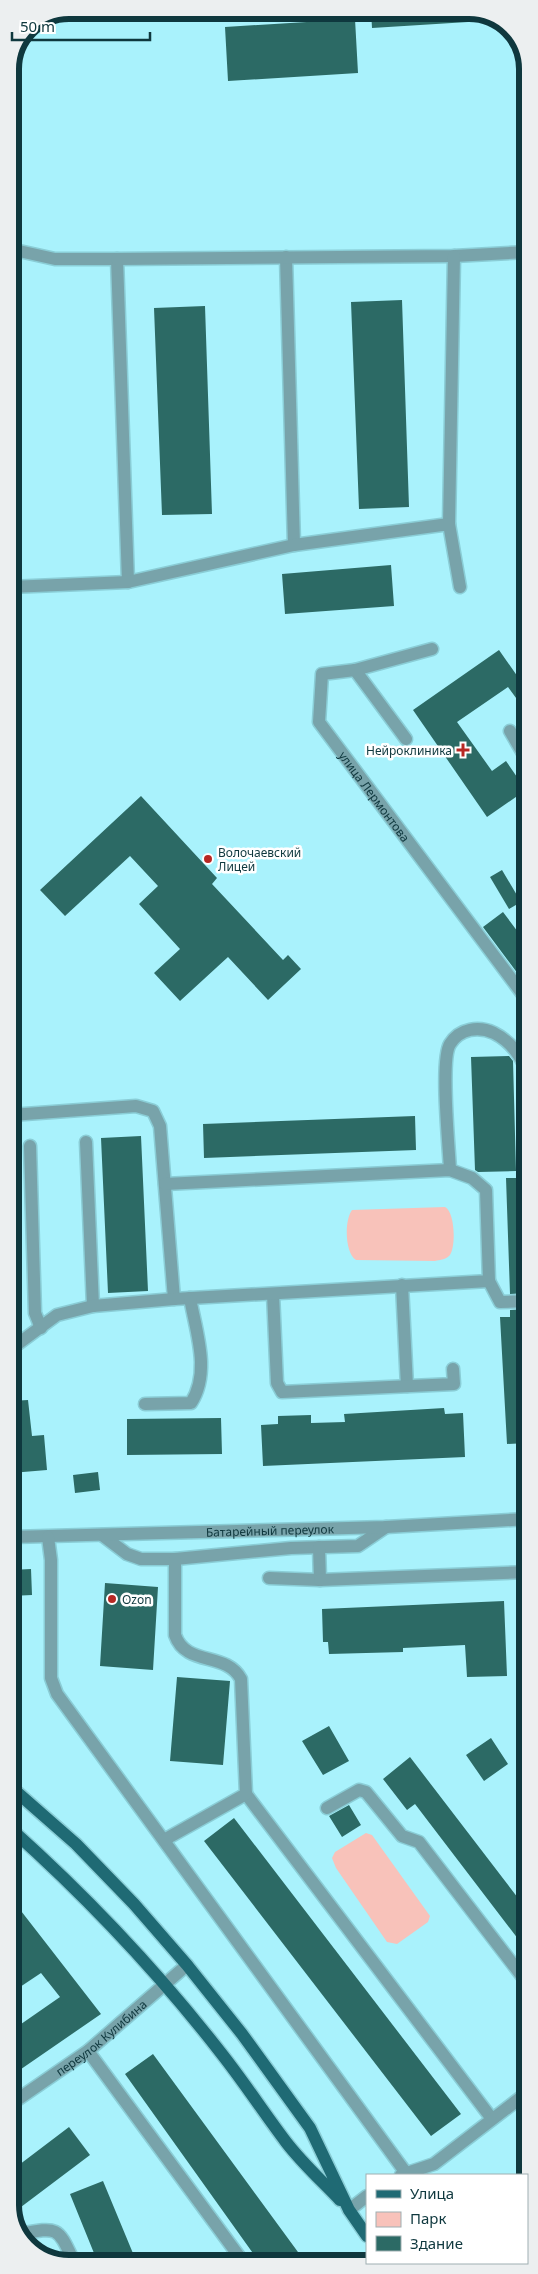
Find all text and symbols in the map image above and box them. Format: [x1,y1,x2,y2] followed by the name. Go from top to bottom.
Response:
[12,10,150,42] scale bar
[20,16,55,36] text: 50 m
[366,742,452,759] place label: Нейроклиника
[456,743,470,757] marker: Нейроклиника
[335,747,414,845] street label: улица Лермонтова
[218,844,301,875] place label: Волочаевский Лицей
[202,853,214,865] marker: Волочаевский Лицей
[206,1520,335,1540] street label: Батарейный переулок
[122,1591,152,1608] place label: Ozon
[106,1593,118,1605] marker: Ozon
[52,1995,150,2079] street label: переулок Кулибина
[366,2174,528,2264] legend
[410,2183,454,2203] text: Улица
[410,2208,446,2228] text: Парк
[410,2233,463,2253] text: Здание

